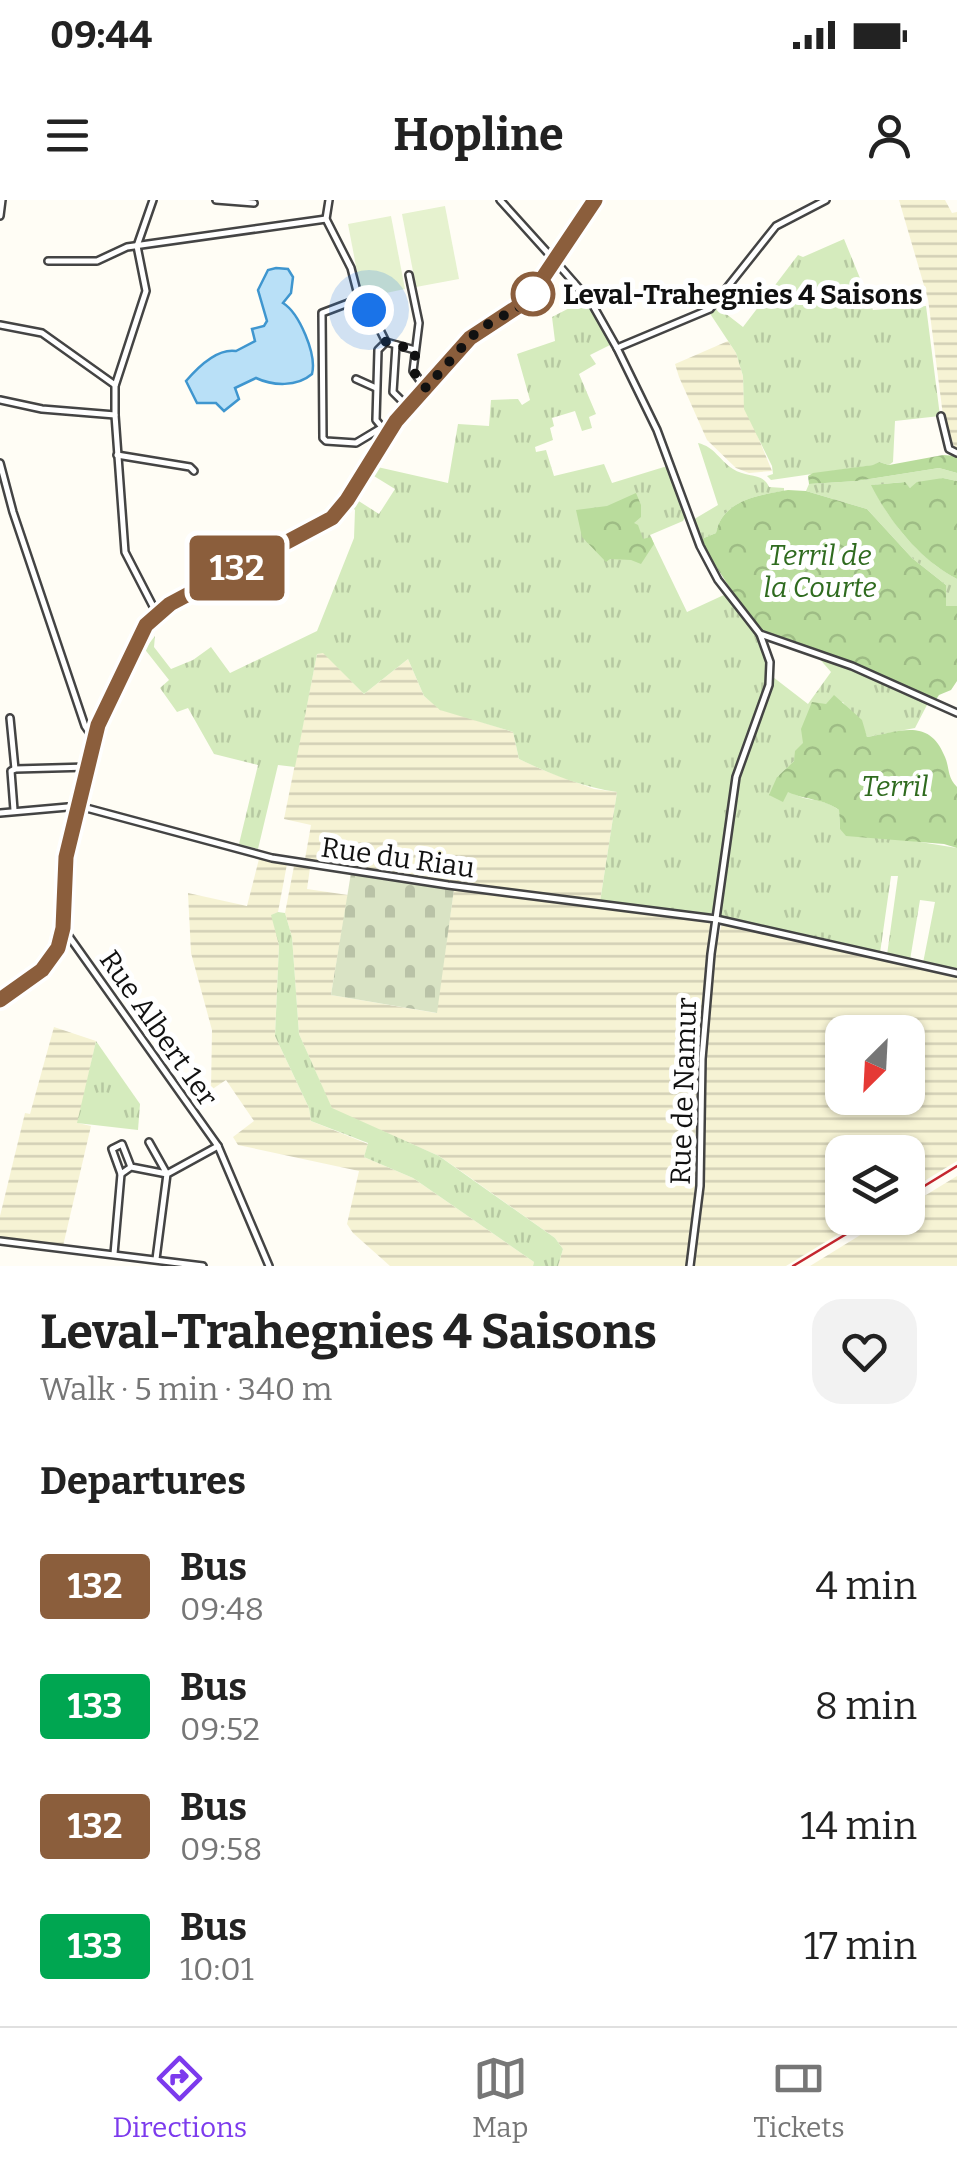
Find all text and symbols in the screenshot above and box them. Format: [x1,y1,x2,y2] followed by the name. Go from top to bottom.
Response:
[50,12,152,58] text: 09:44
[40,108,95,163] icon: menu
[393,108,564,162] text: Hopline
[862,108,917,163] icon: person
[512,273,554,315] marker: Leval-Trahegnies 4 Saisons
[563,278,923,311] place label: Leval-Trahegnies 4 Saisons
[344,285,394,335] your location
[180,536,294,600] line badge: 132
[763,539,877,604] park label: Terril de la Courte
[210,547,265,589] text: 132
[861,770,929,803] park label: Terril
[319,830,477,885] street label: Rue du Riau
[93,944,224,1112] street label: Rue Albert 1er
[664,997,703,1185] street label: Rue de Namur
[825,1015,925,1115] north arrow
[825,1015,925,1235] map controls
[825,1135,925,1235] button: layers
[812,1299,917,1404] button: heart
[40,1303,657,1361] text: Leval-Trahegnies 4 Saisons
[40,1370,332,1408] text: Walk · 5 min · 340 m
[40,1458,246,1504] text: Departures
[180,1544,247,1590] text: Bus
[816,1563,917,1609] text: 4 min
[68,1565,123,1607] text: 132
[180,1590,264,1628] text: 09:48
[180,1664,247,1710] text: Bus
[815,1683,917,1729] text: 8 min
[68,1685,122,1727] text: 133
[180,1710,260,1748] text: 09:52
[180,1784,247,1830] text: Bus
[800,1803,917,1849] text: 14 min
[68,1805,123,1847] text: 132
[180,1830,262,1868] text: 09:58
[180,1904,247,1950] text: Bus
[804,1923,917,1969] text: 17 min
[68,1925,122,1967] text: 133
[180,1950,254,1988] text: 10:01
[112,2051,247,2144] tab: Directions
[472,2051,528,2144] tab: Map
[753,2051,845,2144] tab: Tickets

